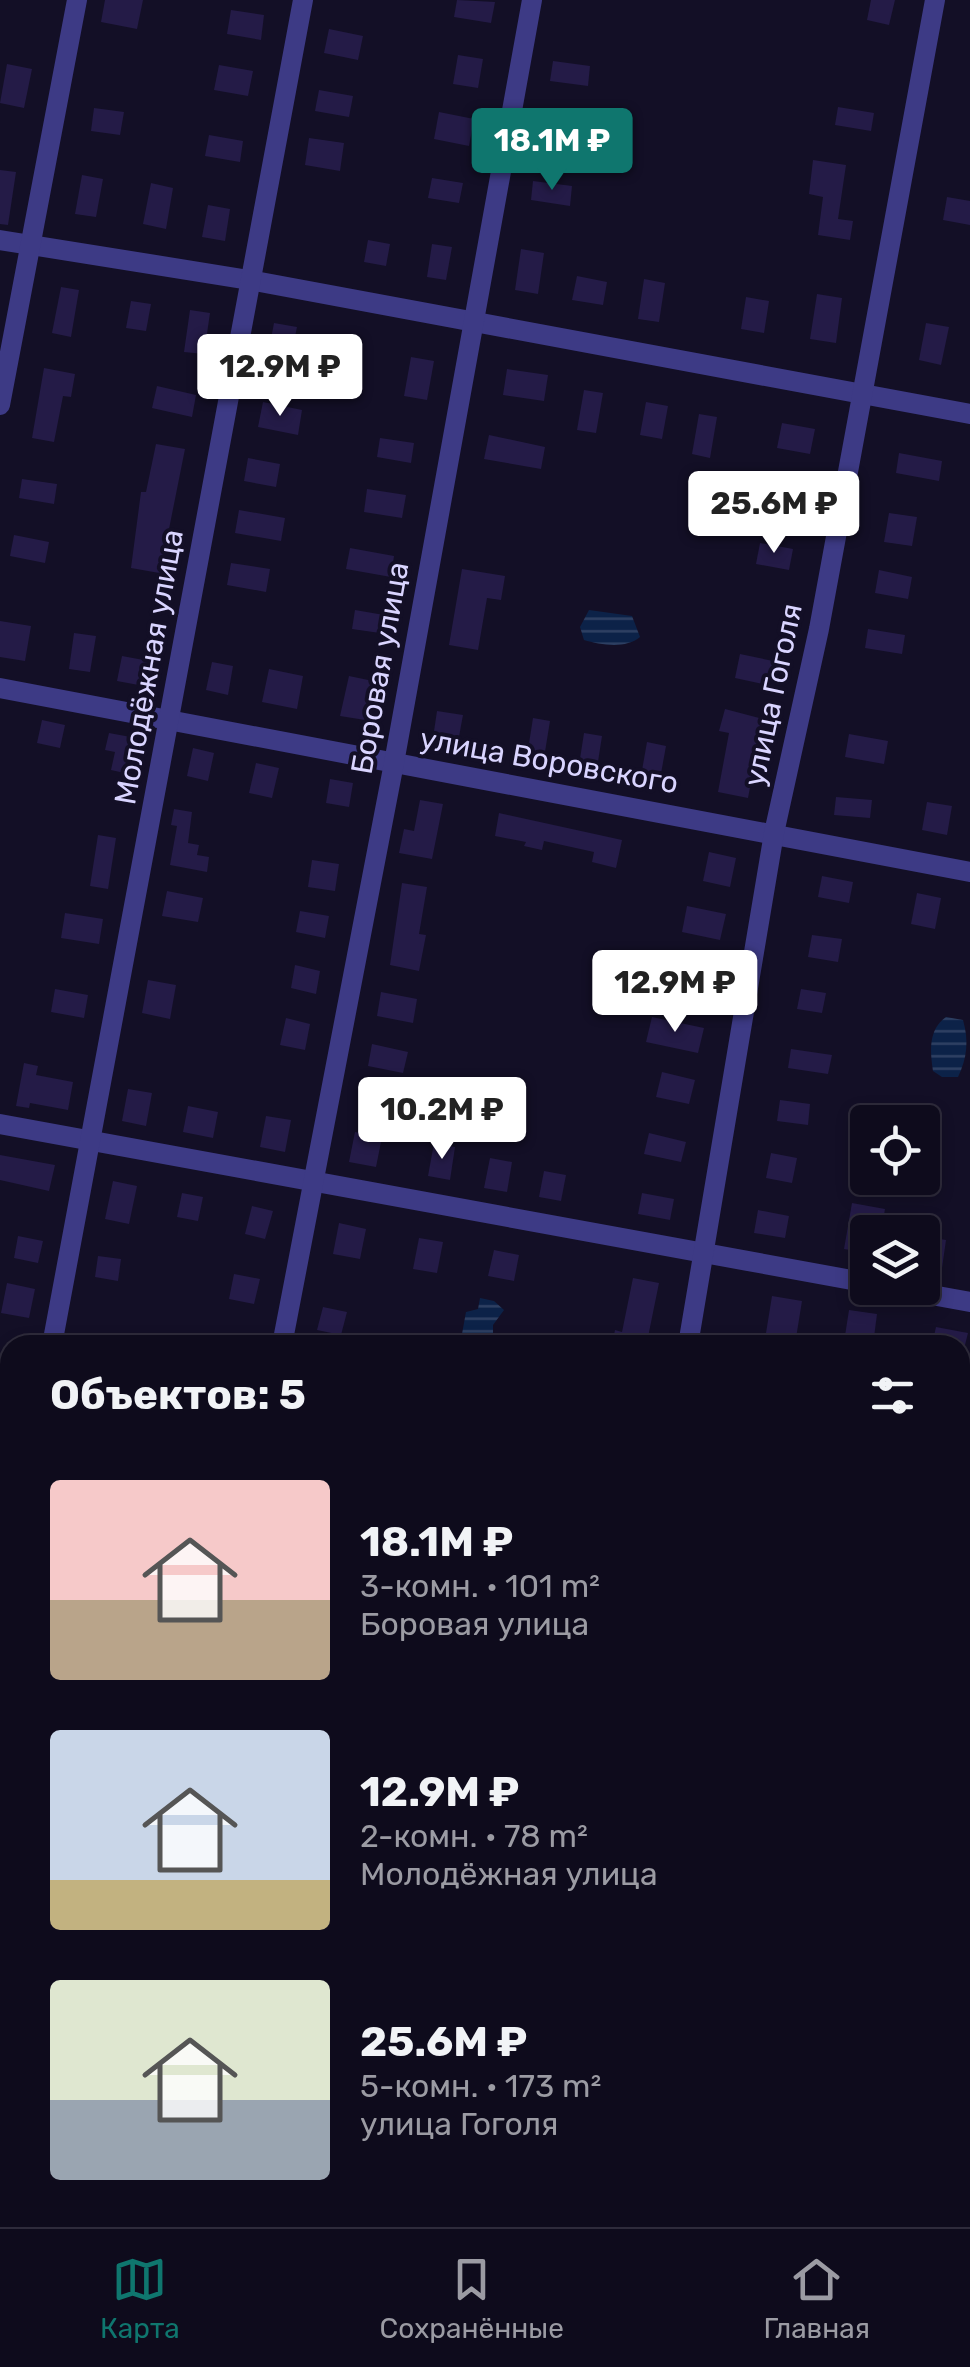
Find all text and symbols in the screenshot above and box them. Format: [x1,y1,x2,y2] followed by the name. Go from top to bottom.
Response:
[460,108,644,193] pin: 18.1M ₽
[494,121,610,159] text: 18.1M ₽
[188,334,372,419] pin: 12.9M ₽
[219,347,341,385] text: 12.9M ₽
[682,471,866,556] pin: 25.6M ₽
[710,484,838,522] text: 25.6M ₽
[107,527,191,807] street label: Молодёжная улица
[344,559,416,777] street label: Боровая улица
[736,600,810,790] street label: улица Гоголя
[417,721,681,801] street label: улица Воровского
[583,950,767,1035] pin: 12.9M ₽
[614,963,736,1001] text: 12.9M ₽
[350,1077,534,1162] pin: 10.2M ₽
[380,1090,504,1128] text: 10.2M ₽
[850,1105,940,1305] map controls
[850,1105,940,1195] button: locate
[850,1215,940,1305] button: layers
[865,1368,920,1423] icon: filters
[50,1370,306,1420] text: Объектов: 5
[360,1517,513,1567] text: 18.1M ₽
[130,1520,250,1640] icon: home
[360,1567,600,1605] text: 3-комн. · 101 m²
[360,1605,589,1643] text: Боровая улица
[360,1767,519,1817] text: 12.9M ₽
[130,1770,250,1890] icon: home
[360,1817,588,1855] text: 2-комн. · 78 m²
[360,1855,658,1893] text: Молодёжная улица
[360,2017,527,2067] text: 25.6M ₽
[130,2020,250,2140] icon: home
[360,2067,601,2105] text: 5-комн. · 173 m²
[360,2105,559,2143] text: улица Гоголя
[100,2252,180,2345] tab: Карта
[380,2252,564,2345] tab: Сохранённые
[764,2252,870,2345] tab: Главная

